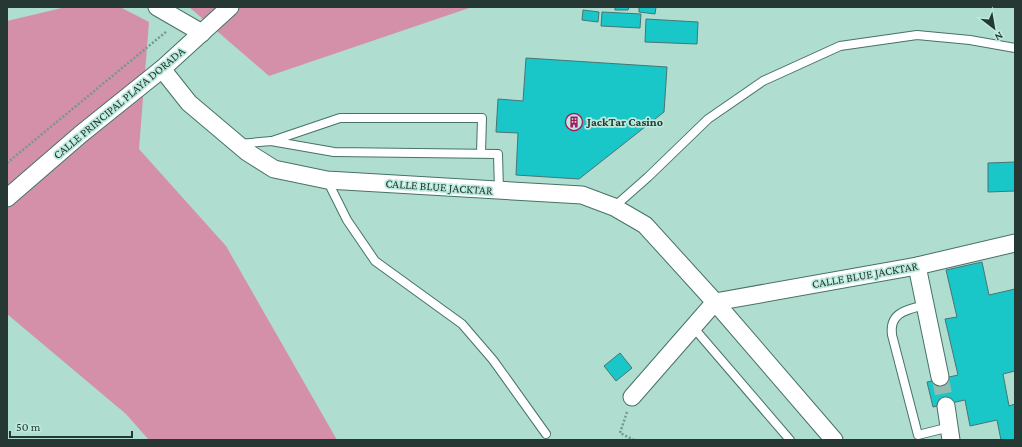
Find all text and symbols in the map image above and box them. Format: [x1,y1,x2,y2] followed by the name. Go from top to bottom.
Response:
[974,8,1014,48] north arrow
[992,29,1005,44] text: N
[50,44,188,162] street label: CALLE PRINCIPAL PLAYA DORADA
[564,112,584,132] building icon: JackTar Casino
[585,115,663,129] place label: JackTar Casino
[385,176,493,198] street label: CALLE BLUE JACKTAR
[811,259,919,291] street label: CALLE BLUE JACKTAR
[10,413,132,439] scale bar
[16,420,41,434] text: 50 m

